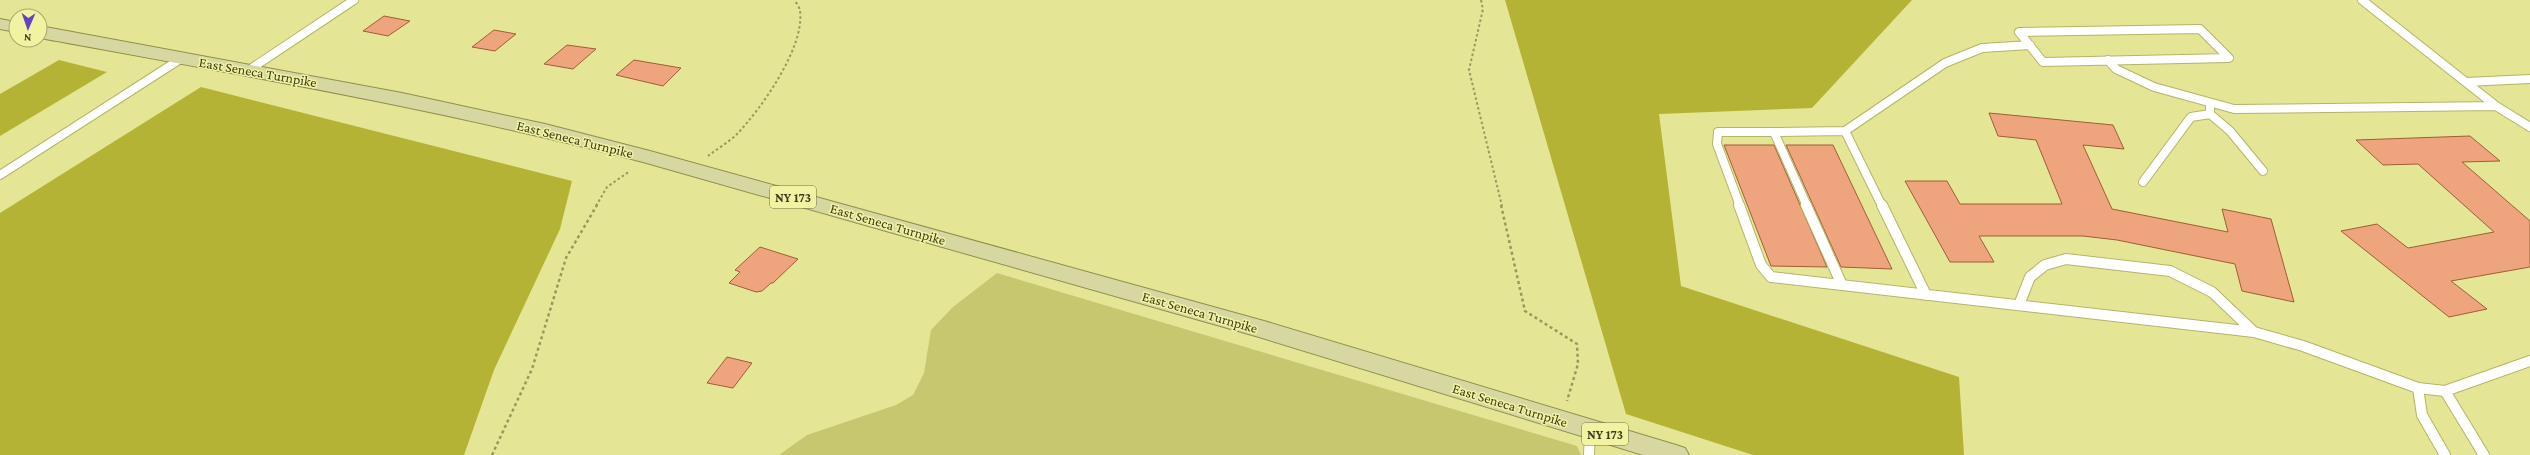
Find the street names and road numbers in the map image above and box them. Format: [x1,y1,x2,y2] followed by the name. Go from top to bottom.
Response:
[198,54,318,90] street label: East Seneca Turnpike
[515,117,635,161] street label: East Seneca Turnpike
[770,186,816,208] road number: NY 173
[828,200,948,248] street label: East Seneca Turnpike
[1140,288,1260,336] street label: East Seneca Turnpike
[1451,380,1569,430] street label: East Seneca Turnpike
[1582,423,1628,445] road number: NY 173

